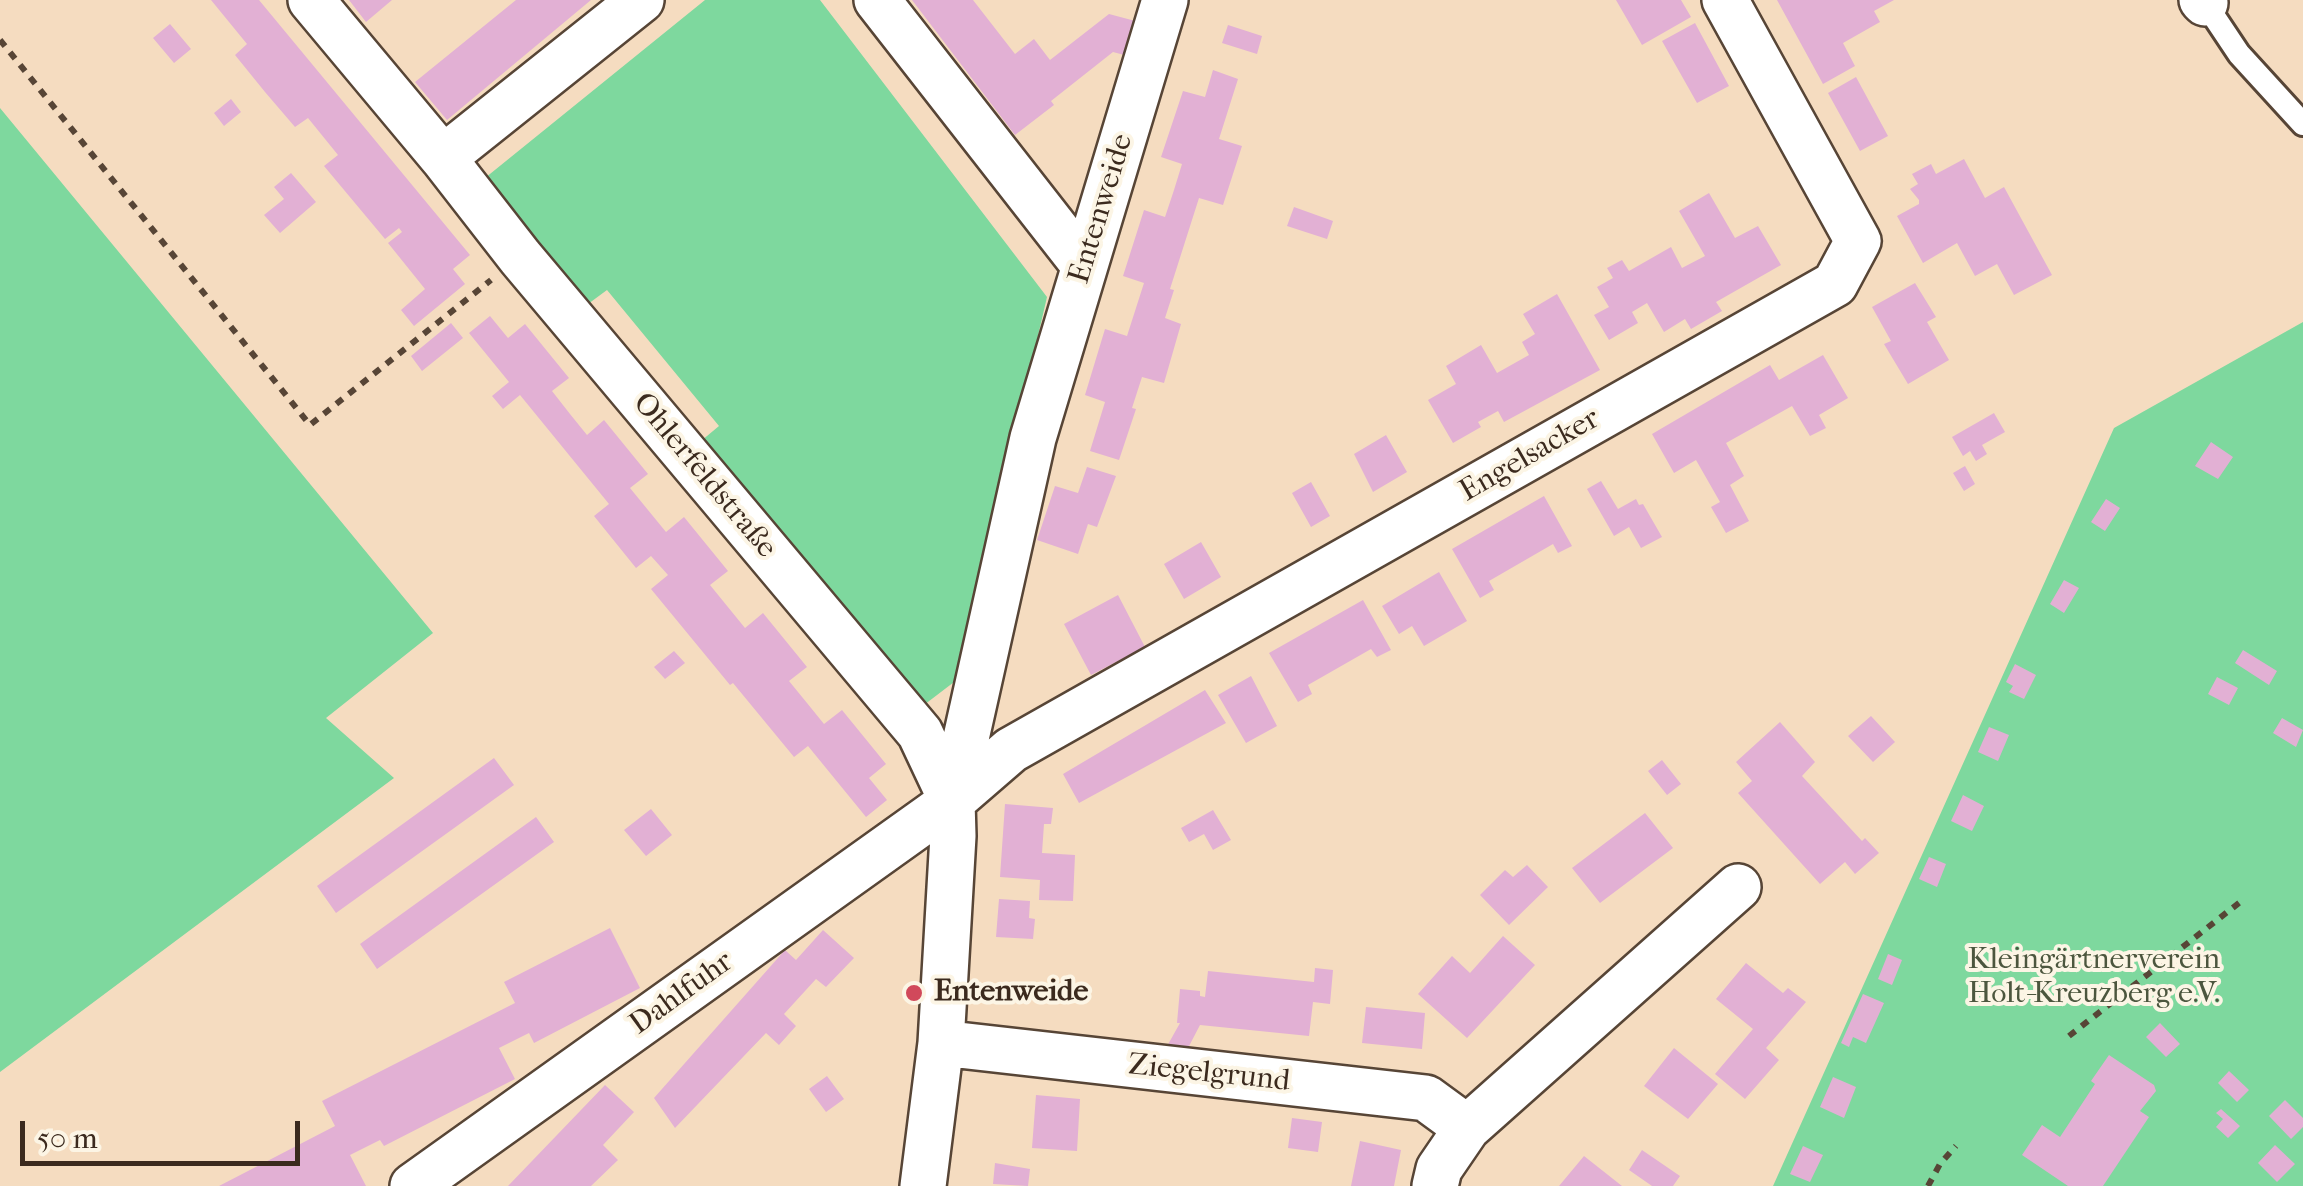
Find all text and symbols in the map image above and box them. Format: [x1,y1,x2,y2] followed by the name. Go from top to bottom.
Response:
[1062,130,1142,288] street label: Entenweide
[624,386,784,566] street label: Ohlerfeldstraße
[1454,402,1606,510] street label: Engelsacker
[1968,943,2220,1014] park label: Kleingärtnerverein Holt-Kreuzberg e.V.
[623,945,741,1043] street label: Dahlfuhr
[934,975,1088,1011] place label: Entenweide
[903,982,925,1004] marker: Entenweide
[1126,1048,1292,1100] street label: Ziegelgrund
[25,1101,305,1163] scale bar
[37,1121,98,1156] text: 50 m

